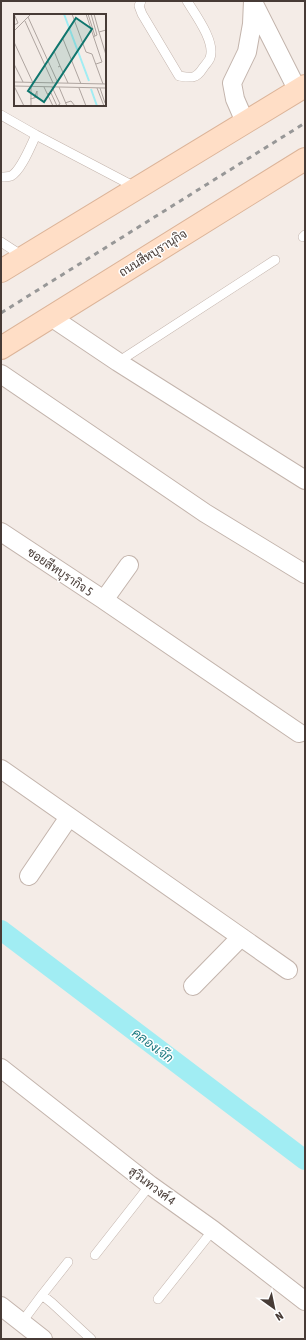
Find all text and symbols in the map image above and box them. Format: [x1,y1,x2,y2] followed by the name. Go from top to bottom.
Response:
[14,14,106,106] inset map
[116,226,191,281] street label: ถนนสีหบุรานุกิจ
[23,544,96,601] street label: ซอยสีหบุรากิจ 5
[129,1024,177,1066] water label: คลองเจ๊ก
[125,1163,179,1210] street label: สุวินทวงศ์ 4
[254,1288,294,1328] north arrow
[273,1310,285,1323] text: N

